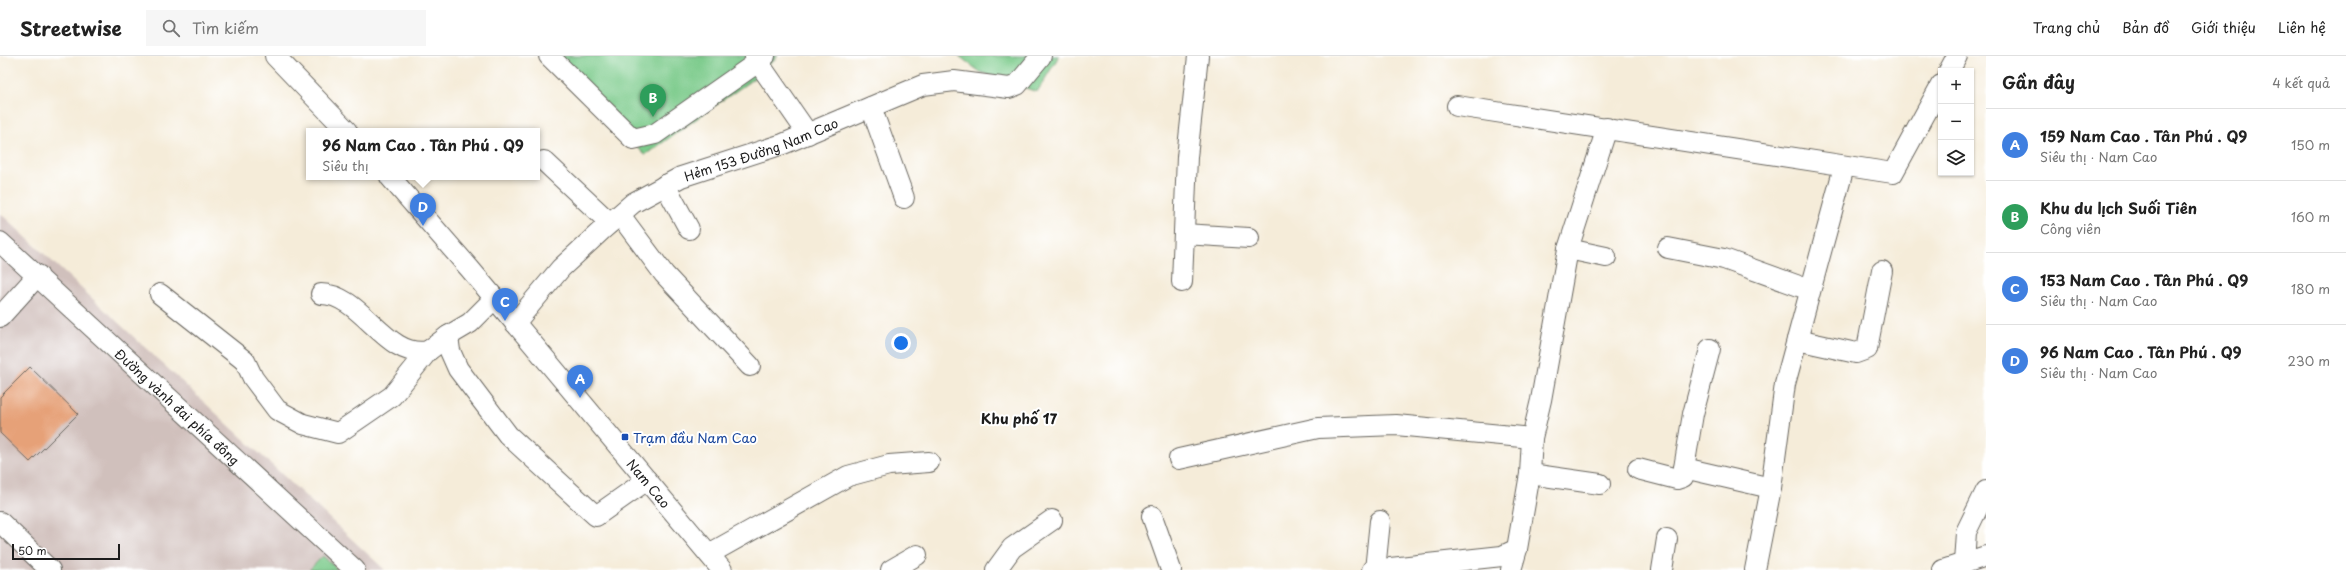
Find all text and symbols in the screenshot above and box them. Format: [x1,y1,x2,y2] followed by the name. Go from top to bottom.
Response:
[146,10,426,46] search box
[20,14,122,42] text: Streetwise
[192,16,259,39] text: Tìm kiếm
[160,17,182,39] icon: search
[2033,17,2100,38] text: Trang chủ
[2122,17,2169,38] text: Bản đồ
[2191,17,2256,38] text: Giới thiệu
[2278,17,2326,38] text: Liên hệ
[1938,68,1974,176] map controls
[1938,68,1974,104] button: +
[2002,69,2075,95] text: Gần đây
[2272,73,2330,92] text: 4 kết quả
[640,84,666,117] pin: B
[1938,104,1974,140] button: −
[681,112,841,185] street label: Hẻm 153 Đường Nam Cao
[2040,124,2247,147] text: 159 Nam Cao . Tân Phú . Q9
[306,128,540,180] popup
[322,133,524,156] text: 96 Nam Cao . Tân Phú . Q9
[2010,135,2020,154] text: A
[2291,135,2330,154] text: 150 m
[1938,140,1974,176] button: layers
[2040,147,2157,166] text: Siêu thị · Nam Cao
[322,156,369,175] text: Siêu thị
[410,193,436,226] pin: D
[2040,196,2197,219] text: Khu du lịch Suối Tiên
[2011,207,2019,226] text: B
[2291,207,2330,226] text: 160 m
[2040,219,2101,238] text: Công viên
[2040,268,2248,291] text: 153 Nam Cao . Tân Phú . Q9
[2010,279,2020,298] text: C
[2291,279,2330,298] text: 180 m
[492,288,518,321] pin: C
[2040,291,2157,310] text: Siêu thị · Nam Cao
[891,333,911,353] your location
[2040,340,2242,363] text: 96 Nam Cao . Tân Phú . Q9
[111,344,244,469] street label: Đường vành đai phía đông
[2010,351,2020,370] text: D
[2288,351,2330,370] text: 230 m
[2040,363,2157,382] text: Siêu thị · Nam Cao
[567,365,593,398] pin: A
[981,408,1058,429] district label: Khu phố 17
[633,428,757,447] place label: Trạm đầu Nam Cao
[620,432,630,442] marker: Trạm đầu Nam Cao
[623,454,675,512] street label: Nam Cao
[12,542,120,561] scale bar
[18,542,47,559] text: 50 m

